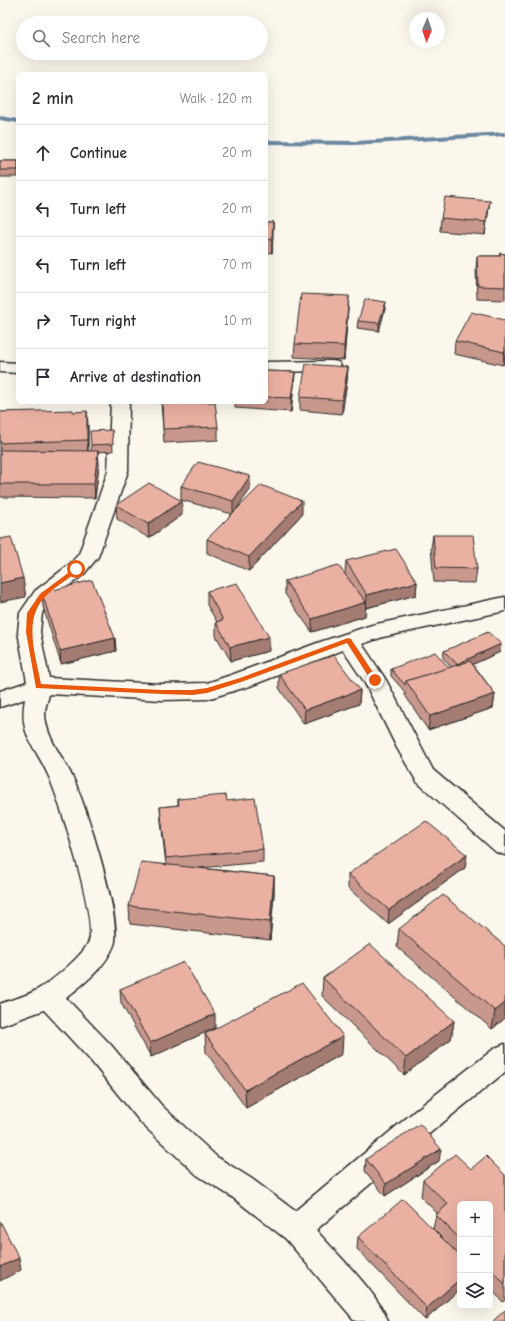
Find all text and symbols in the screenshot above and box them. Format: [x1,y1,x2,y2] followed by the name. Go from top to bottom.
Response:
[409,12,445,48] north arrow
[16,16,268,60] search box
[30,27,52,49] icon: search
[62,29,140,47] text: Search here
[32,89,73,108] text: 2 min
[180,91,252,106] text: Walk · 120 m
[32,142,54,164] icon: ahead
[70,144,127,162] text: Continue
[222,145,252,160] text: 20 m
[32,198,54,220] icon: left
[70,200,126,218] text: Turn left
[222,201,252,216] text: 20 m
[32,254,54,276] icon: left
[70,256,126,274] text: Turn left
[223,257,252,272] text: 70 m
[32,310,54,332] icon: right
[70,312,136,330] text: Turn right
[224,313,252,328] text: 10 m
[32,366,54,388] icon: arrive
[70,368,201,386] text: Arrive at destination
[67,560,85,578] route start
[366,671,384,689] route end
[457,1201,493,1309] map controls
[457,1201,493,1237] button: +
[457,1237,493,1273] button: −
[457,1273,493,1309] button: layers

